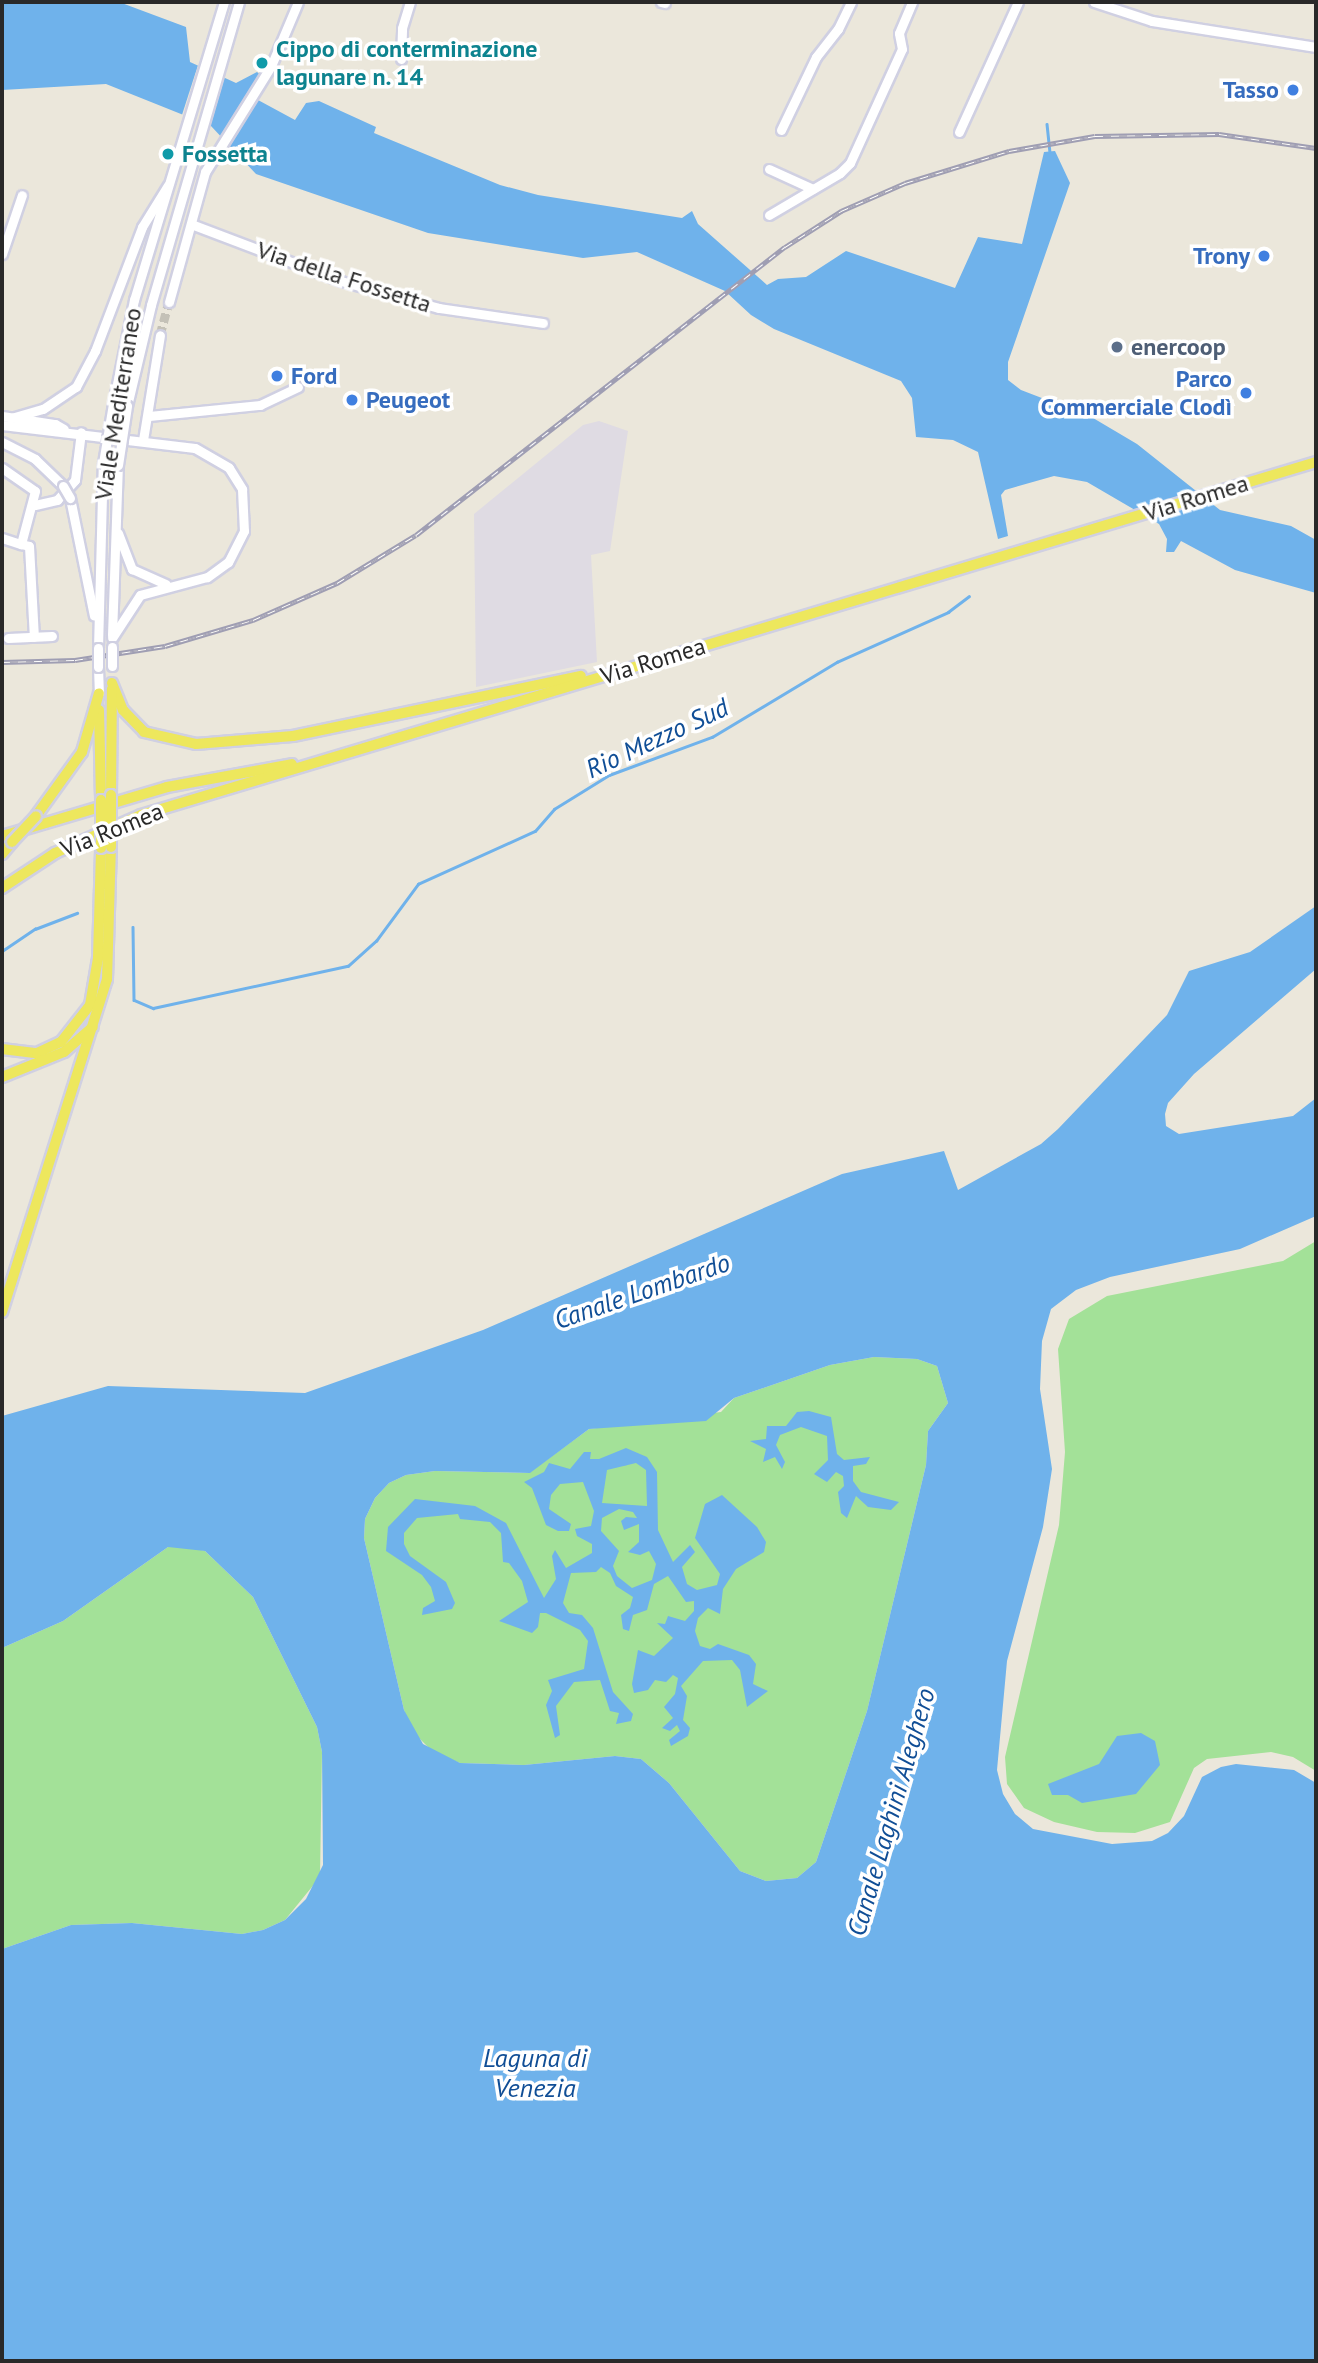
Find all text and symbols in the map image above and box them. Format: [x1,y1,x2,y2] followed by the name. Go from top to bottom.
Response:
[276,35,537,91] place label: Cippo di conterminazione lagunare n. 14
[254,55,270,71] marker: Cippo di conterminazione lagunare n. 14
[1223,76,1279,104] place label: Tasso
[1285,82,1301,98] marker: Tasso
[182,140,268,168] place label: Fossetta
[160,146,176,162] marker: Fossetta
[253,235,435,319] street label: Via della Fossetta
[1193,242,1250,270] place label: Trony
[1256,248,1272,264] marker: Trony
[89,306,147,502] street label: Viale Mediterraneo
[1131,333,1226,361] place label: enercoop
[1109,339,1125,355] marker: enercoop
[291,362,337,390] place label: Ford
[1040,365,1232,421] place label: Parco Commerciale Clodì
[269,368,285,384] marker: Ford
[1238,385,1254,401] marker: Parco Commerciale Clodì
[366,386,450,414] place label: Peugeot
[344,392,360,408] marker: Peugeot
[1140,468,1252,528] street label: Via Romea
[597,631,709,691] street label: Via Romea
[581,691,733,785] water label: Rio Mezzo Sud
[57,796,167,864] street label: Via Romea
[550,1246,734,1336] water label: Canale Lombardo
[841,1684,941,1940] water label: Canale Laghini Aleghero
[483,2042,587,2104] water label: Laguna di Venezia

